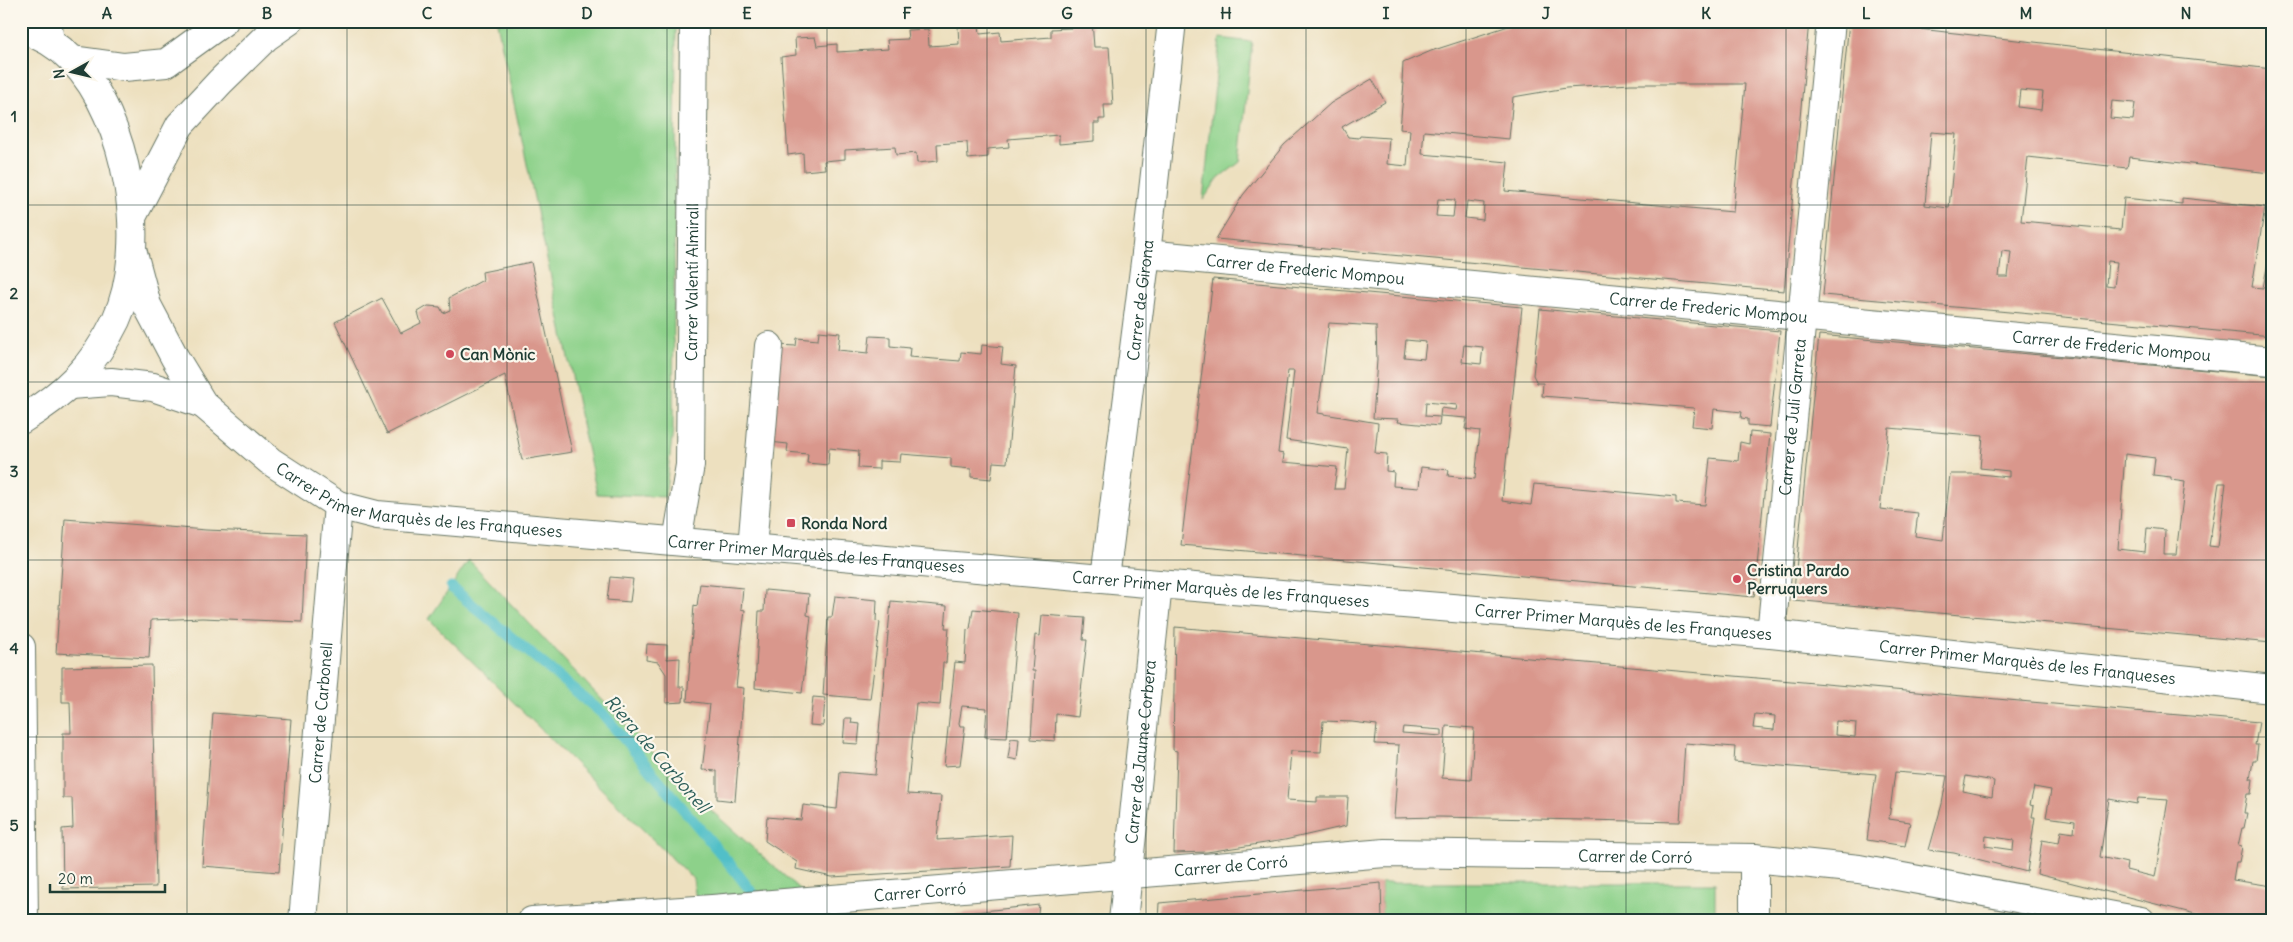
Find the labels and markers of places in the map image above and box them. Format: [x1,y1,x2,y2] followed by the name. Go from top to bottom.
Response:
[460,344,535,364] place label: Can Mònic
[444,348,456,360] marker: Can Mònic
[801,513,888,533] place label: Ronda Nord
[785,517,797,529] marker: Ronda Nord
[1747,560,1849,599] place label: Cristina Pardo Perruquers
[1731,573,1743,585] marker: Cristina Pardo Perruquers

